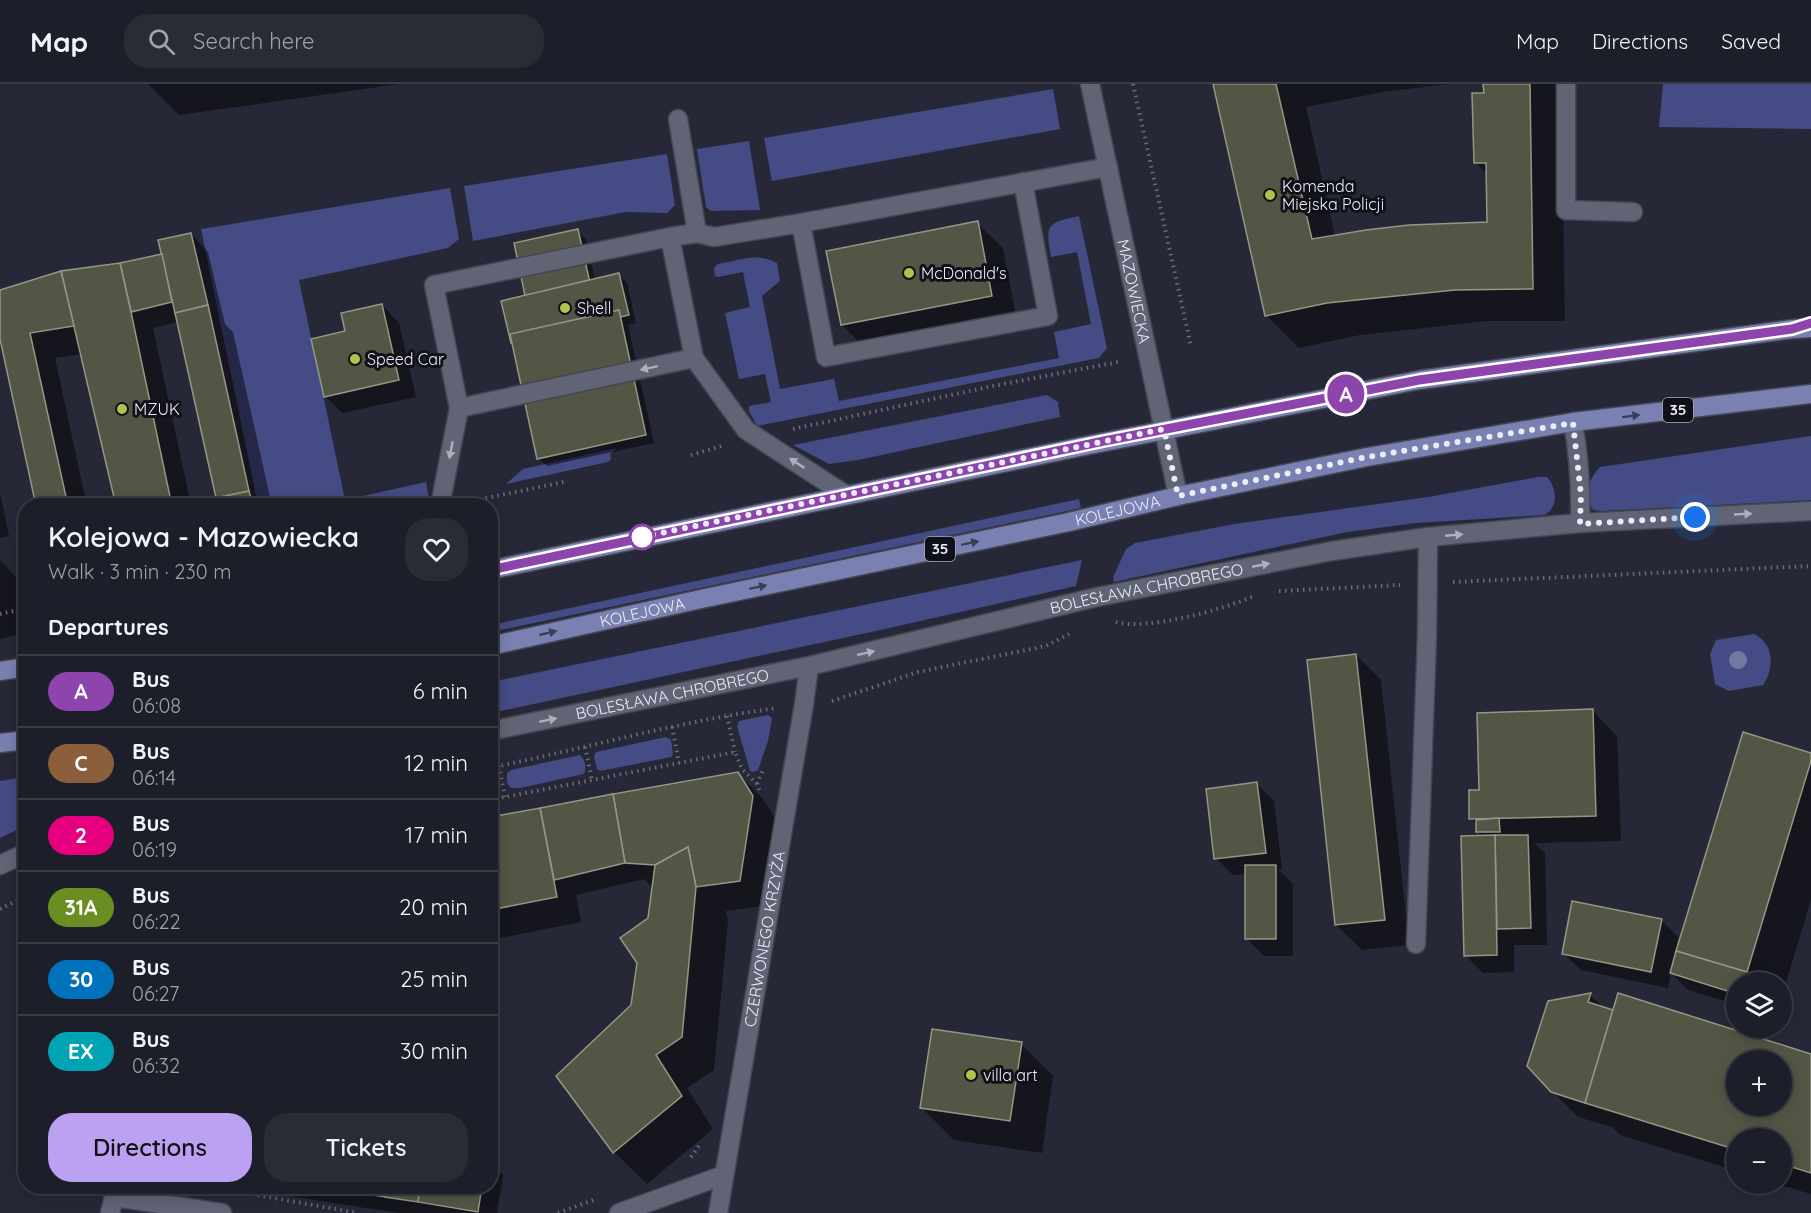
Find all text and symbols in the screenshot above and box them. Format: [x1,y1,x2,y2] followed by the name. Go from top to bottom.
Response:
[124,14,544,68] search box
[30,24,88,59] text: Map
[145,25,178,58] icon: search
[193,27,315,55] text: Search here
[1516,28,1559,54] text: Map
[1592,28,1688,54] text: Directions
[1721,28,1781,54] text: Saved
[1282,176,1384,214] place label: Komenda Miejska Policji
[1263,188,1277,202] marker: Komenda Miejska Policji
[1113,237,1155,345] street label: MAZOWIECKA
[921,263,1007,283] place label: McDonald's
[902,266,916,280] marker: McDonald's
[577,298,611,318] place label: Shell
[558,301,572,315] marker: Shell
[367,349,444,369] place label: Speed Car
[348,352,362,366] marker: Speed Car
[640,363,658,373] one-way arrow
[1326,374,1366,414] line badge: A
[1339,381,1353,407] text: A
[1663,398,1693,422] road number: 35
[134,399,180,419] place label: MZUK
[115,402,129,416] marker: MZUK
[1621,411,1640,420] one-way arrow
[446,441,455,460] one-way arrow
[788,457,805,468] one-way arrow
[1073,491,1162,530] street label: KOLEJOWA
[1680,502,1710,532] your location
[1733,510,1752,519] one-way arrow
[405,518,468,581] button: heart
[48,519,359,554] text: Kolejowa - Mazowiecka
[629,524,655,550] unlabelled marker
[1444,530,1463,540] one-way arrow
[925,537,955,561] road number: 35
[960,538,979,547] one-way arrow
[48,559,231,584] text: Walk · 3 min · 230 m
[1048,559,1245,618] street label: BOLESŁAWA CHROBREGO
[1252,560,1271,569] one-way arrow
[749,582,768,591] one-way arrow
[598,593,687,631] street label: KOLEJOWA
[48,613,169,641] text: Departures
[538,628,557,638] one-way arrow
[857,647,875,657] one-way arrow
[574,664,771,723] street label: BOLESŁAWA CHROBREGO
[132,665,170,693] text: Bus
[413,677,468,705] text: 6 min
[74,678,88,704] text: A
[132,693,181,718] text: 06:08
[539,715,558,724] one-way arrow
[132,737,170,765] text: Bus
[404,749,468,777] text: 12 min
[74,750,88,776] text: C
[132,765,176,790] text: 06:14
[132,809,170,837] text: Bus
[405,821,468,849] text: 17 min
[75,822,87,848] text: 2
[132,837,177,862] text: 06:19
[740,849,789,1028] street label: CZERWONEGO KRZYŻA
[132,881,170,909] text: Bus
[399,893,468,921] text: 20 min
[65,894,97,920] text: 31A
[132,909,181,934] text: 06:22
[132,953,170,981] text: Bus
[400,965,468,993] text: 25 min
[69,966,93,992] text: 30
[1726,972,1792,1194] map controls
[1726,972,1792,1038] button: layers
[132,981,179,1006] text: 06:27
[132,1025,170,1053] text: Bus
[400,1037,468,1065] text: 30 min
[68,1038,94,1064] text: EX
[1726,1050,1792,1116] button: +
[132,1053,180,1078] text: 06:32
[983,1065,1038,1085] place label: villa art
[964,1068,978,1082] marker: villa art
[48,1113,252,1182] button: Directions
[264,1113,468,1182] button: Tickets
[1726,1128,1792,1194] button: −

